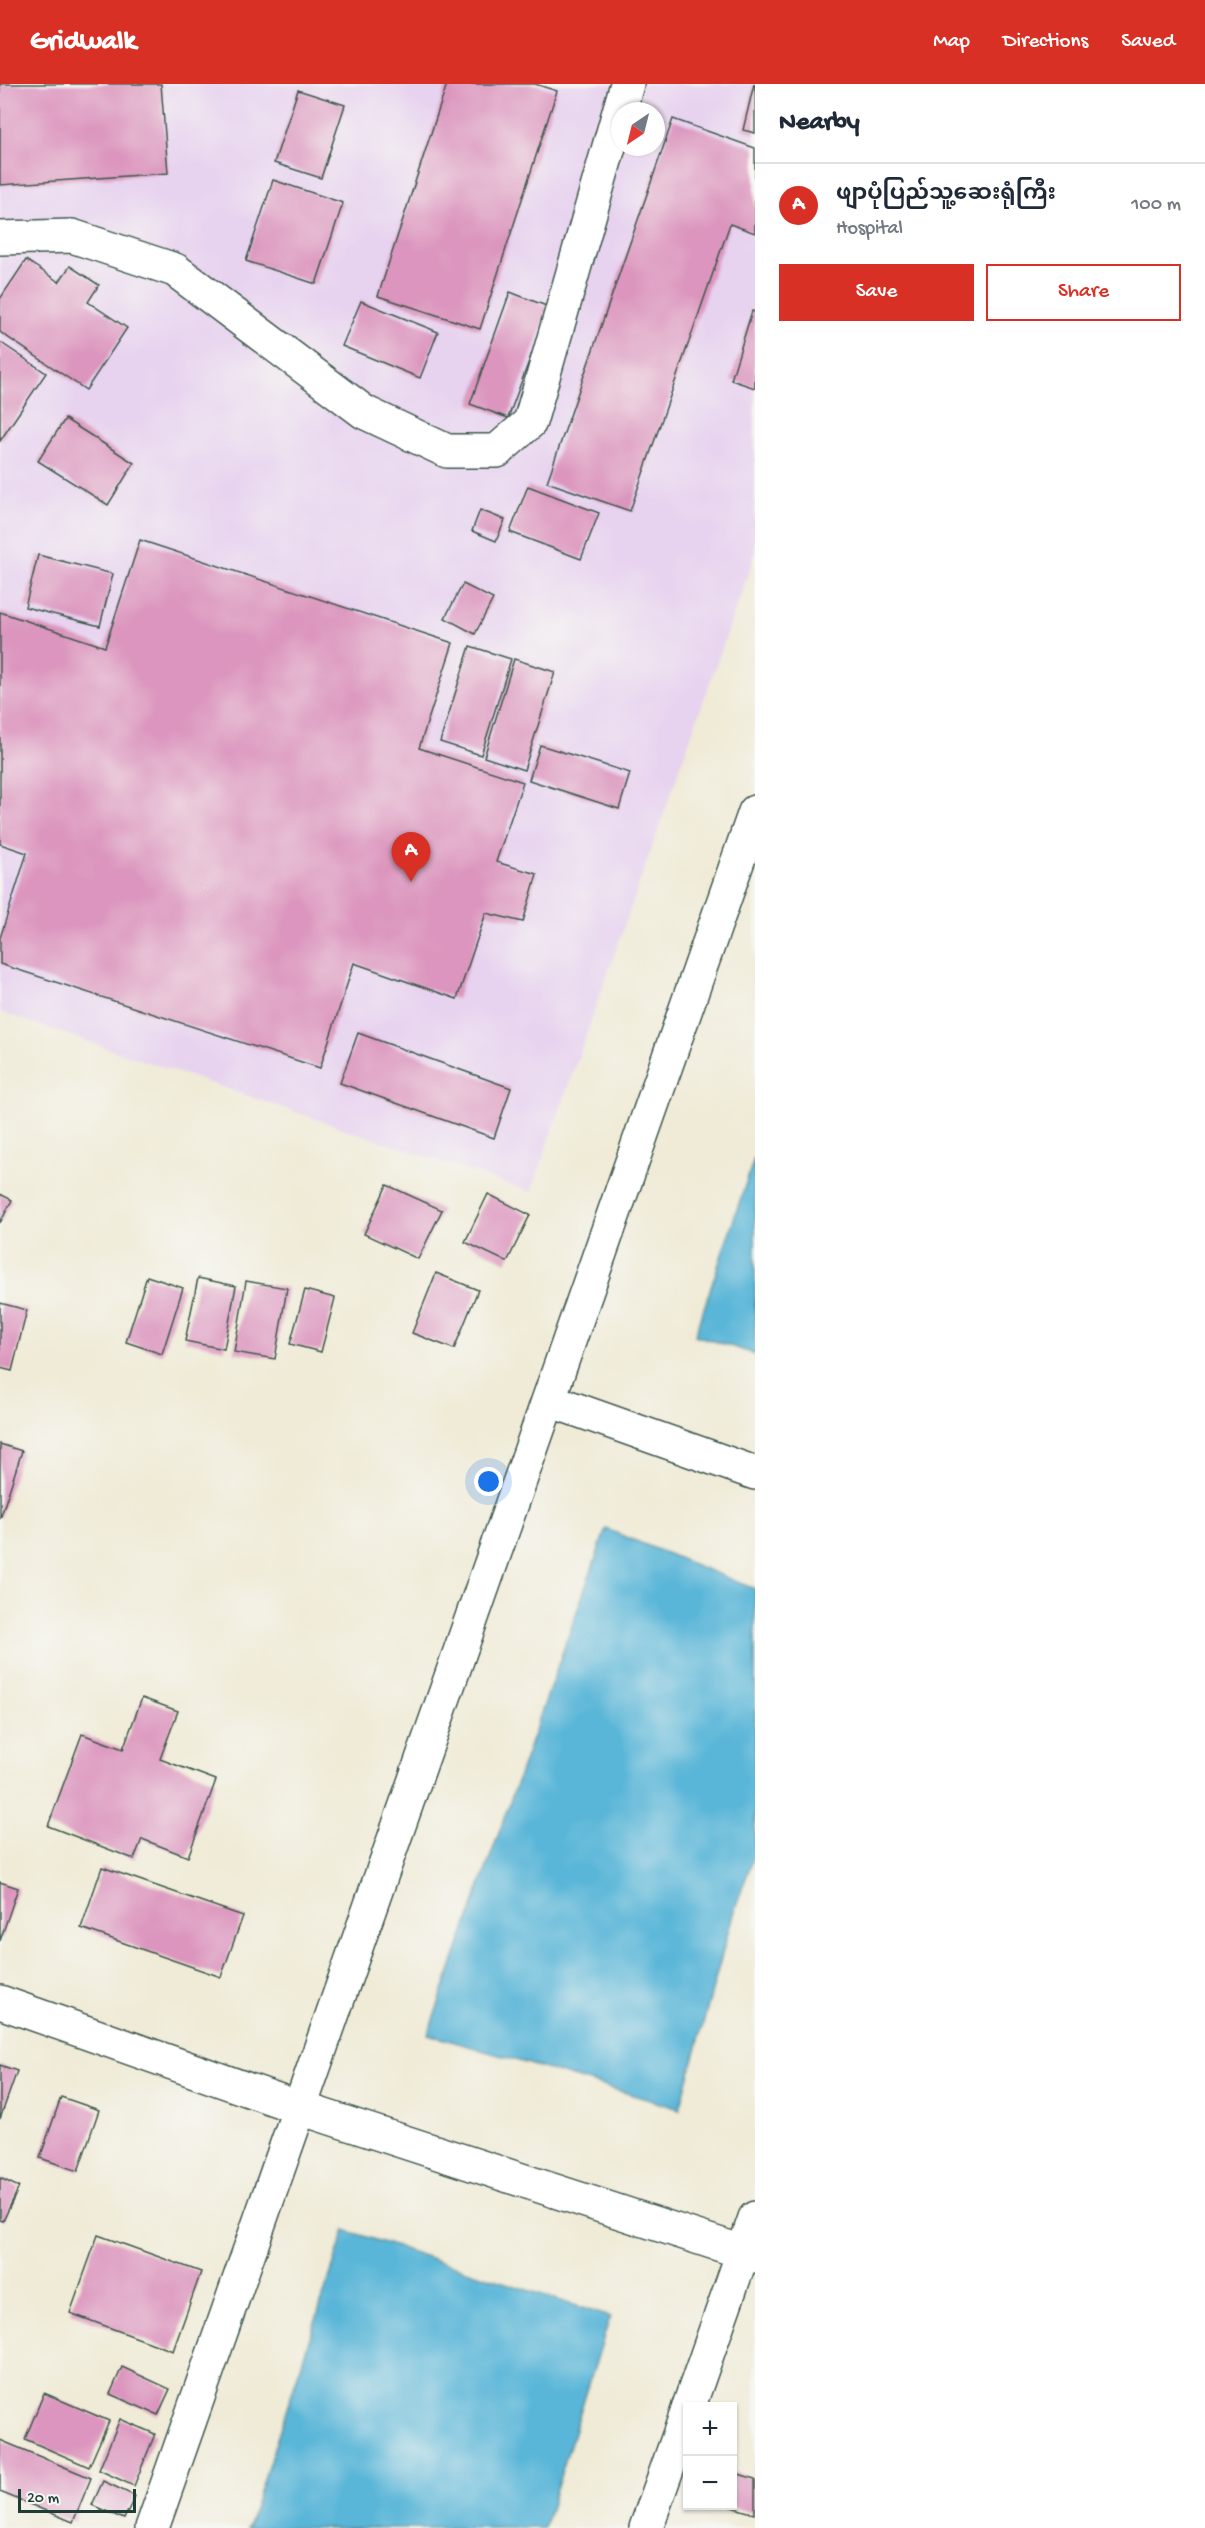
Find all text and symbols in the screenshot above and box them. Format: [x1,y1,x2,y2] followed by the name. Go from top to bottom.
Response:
[30,26,136,59] text: Gridwalk
[933,30,970,55] text: Map
[1003,30,1088,55] text: Directions
[1121,30,1175,55] text: Saved
[611,102,665,156] north arrow
[779,108,860,139] text: Nearby
[836,182,1056,208] text: ဖျာပုံပြည်သူ့ဆေးရုံကြီး
[793,194,804,217] text: A
[1131,194,1181,217] text: 100 m
[836,218,903,241] text: Hospital
[779,264,974,321] button: Save
[986,264,1181,321] button: Share
[392,832,430,882] pin: A
[474,1467,503,1496] your location
[683,2402,737,2510] map controls
[683,2402,737,2456] button: +
[683,2456,737,2510] button: −
[18,2486,136,2514] scale bar
[27,2490,59,2509] text: 20 m

